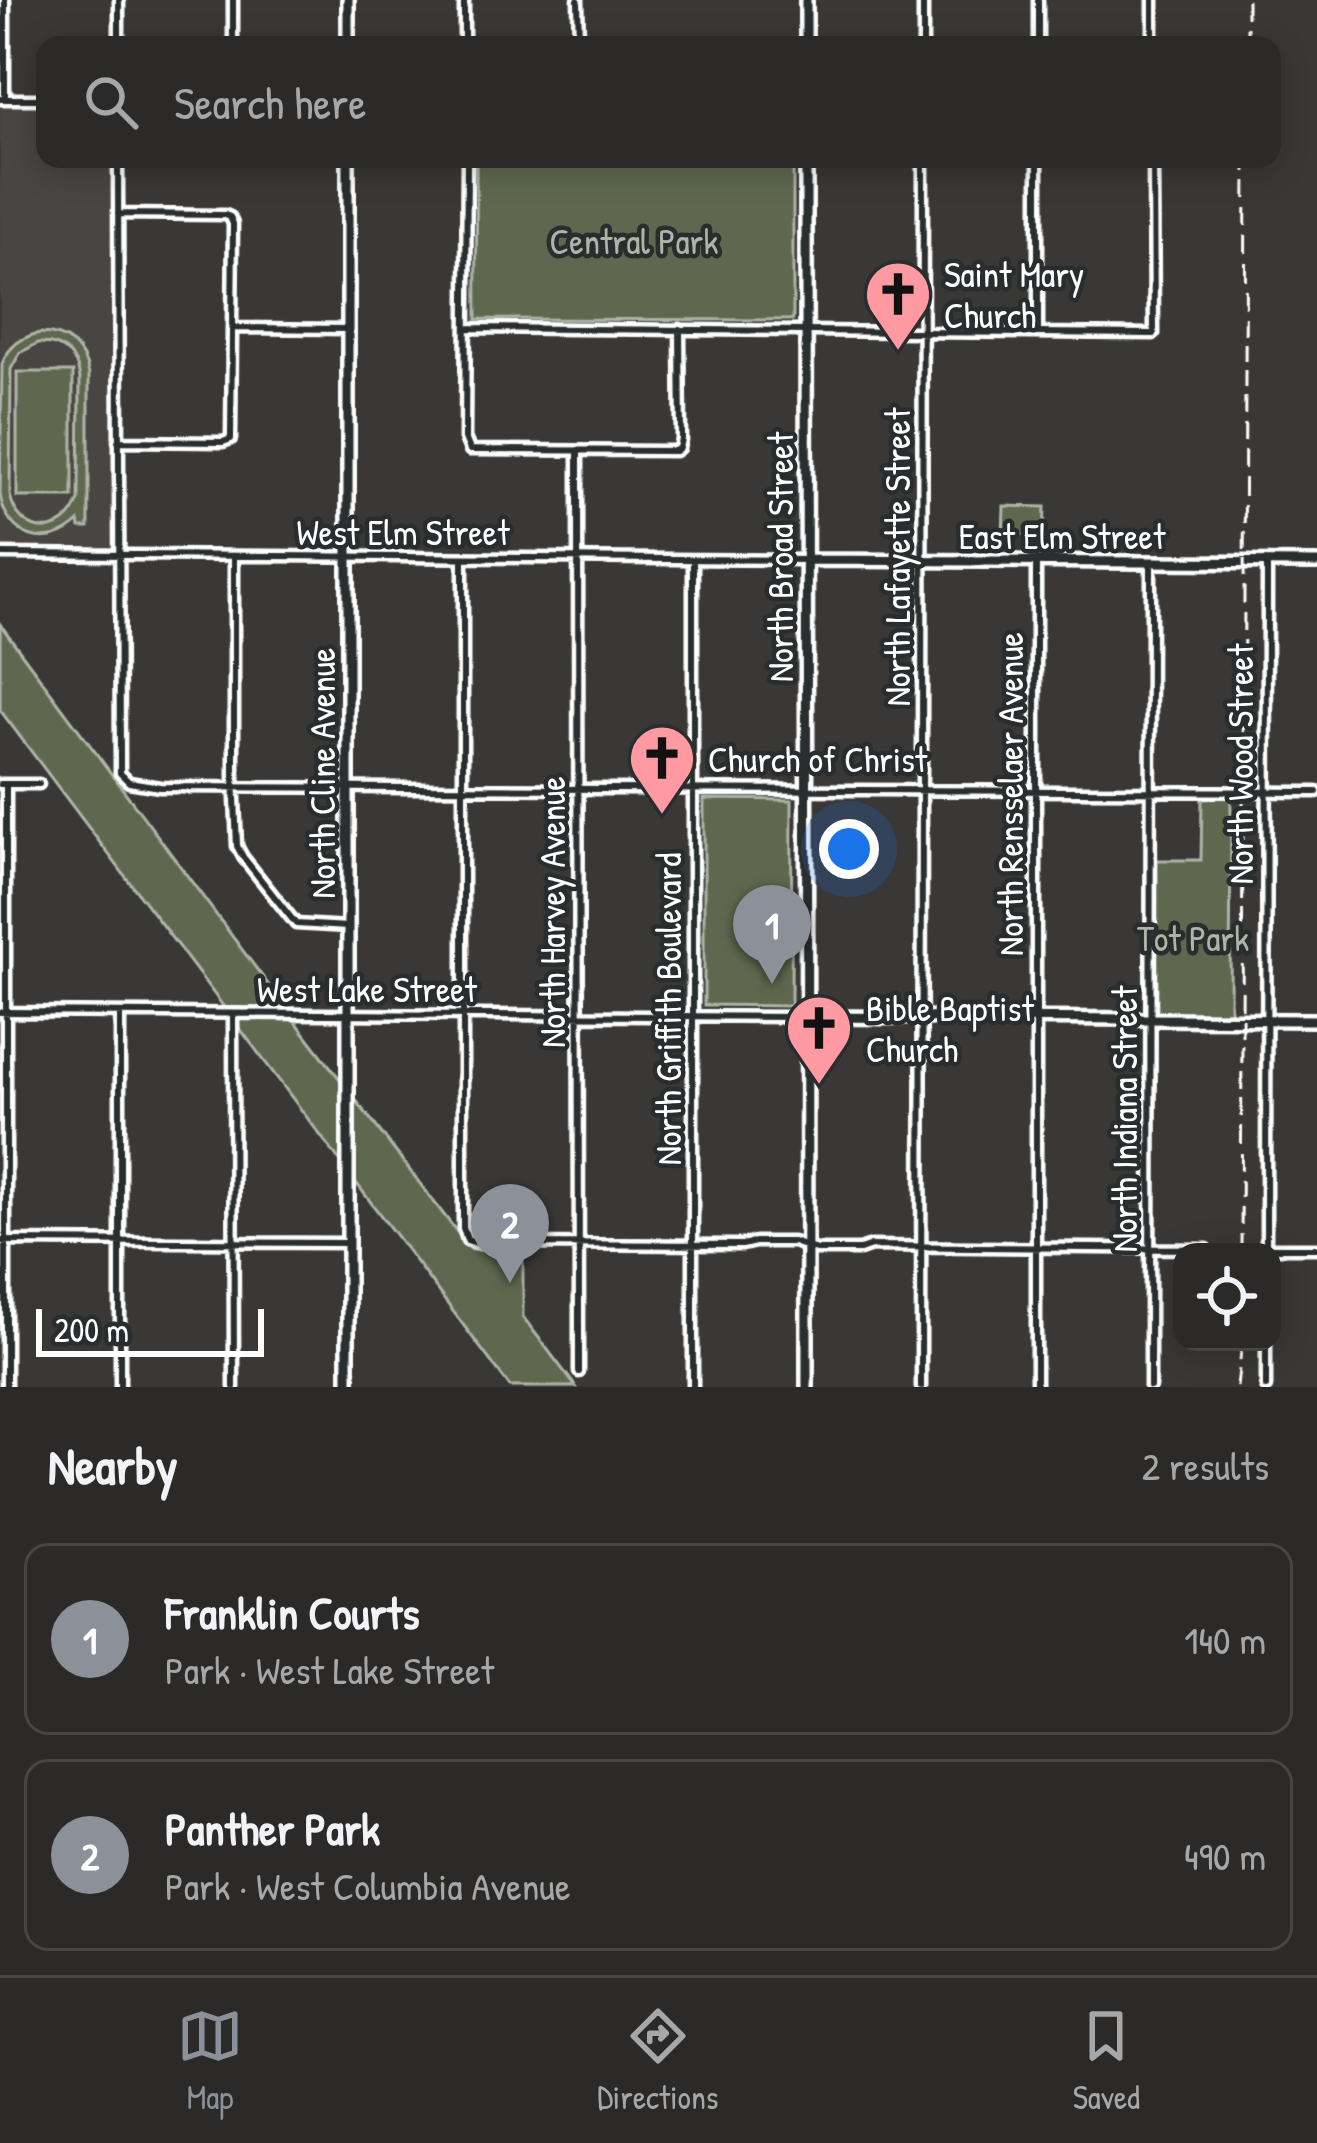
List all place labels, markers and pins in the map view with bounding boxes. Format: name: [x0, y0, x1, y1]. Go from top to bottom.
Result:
place label: Saint Mary Church: [944, 249, 1084, 339]
church icon: Saint Mary Church: [863, 259, 933, 353]
church icon: Church of Christ: [627, 723, 697, 817]
place label: Church of Christ: [708, 734, 928, 783]
pin: 1: [733, 885, 811, 984]
place label: Bible Baptist Church: [866, 983, 1034, 1073]
church icon: Bible Baptist Church: [784, 993, 854, 1087]
pin: 2: [471, 1184, 549, 1283]

